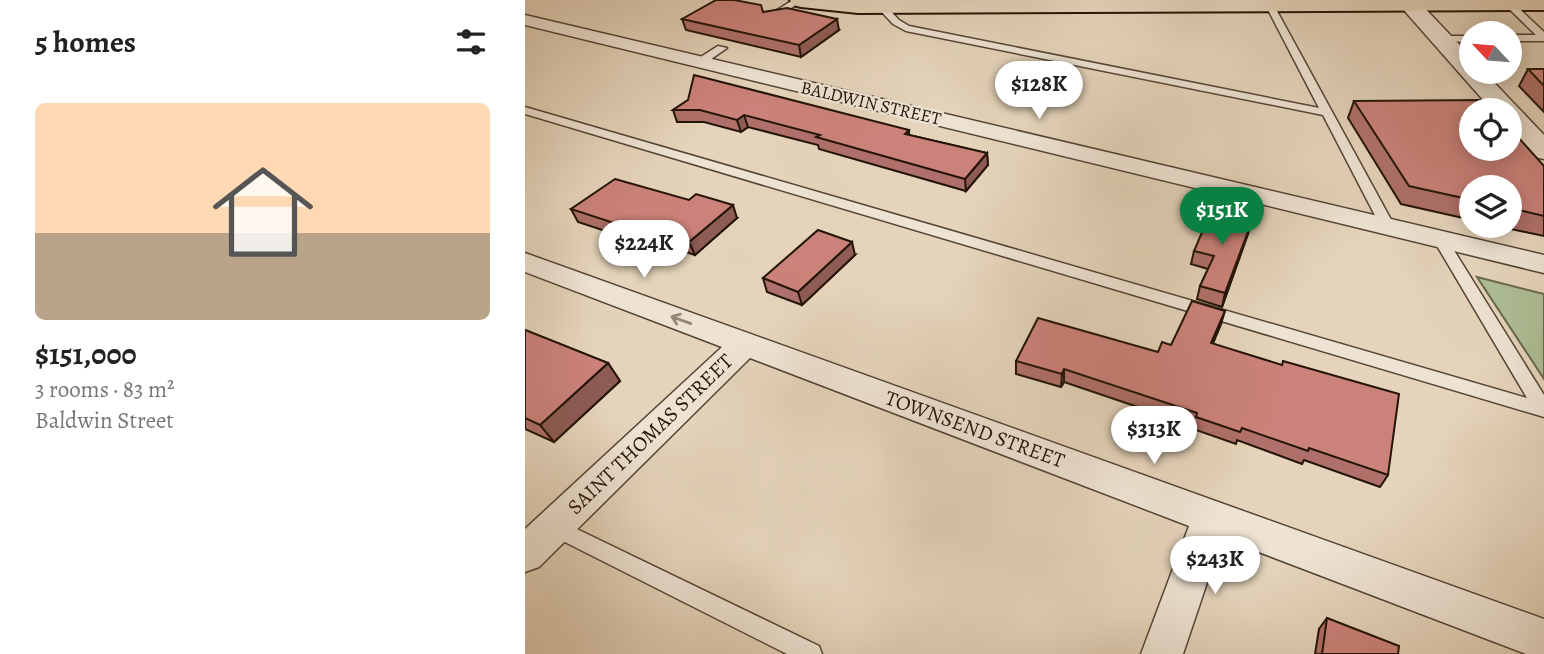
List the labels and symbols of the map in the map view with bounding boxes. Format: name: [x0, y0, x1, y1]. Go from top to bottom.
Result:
north arrow: [1459, 21, 1523, 84]
pin: $128K: [990, 61, 1088, 121]
street label: BALDWIN STREET: [798, 75, 944, 131]
pin: $151K: [1173, 188, 1271, 247]
pin: $224K: [595, 220, 693, 280]
one-way arrow: [671, 313, 693, 325]
street label: SAINT THOMAS STREET: [561, 347, 739, 521]
street label: TOWNSEND STREET: [881, 384, 1069, 475]
pin: $313K: [1105, 406, 1203, 466]
pin: $243K: [1166, 536, 1264, 596]

